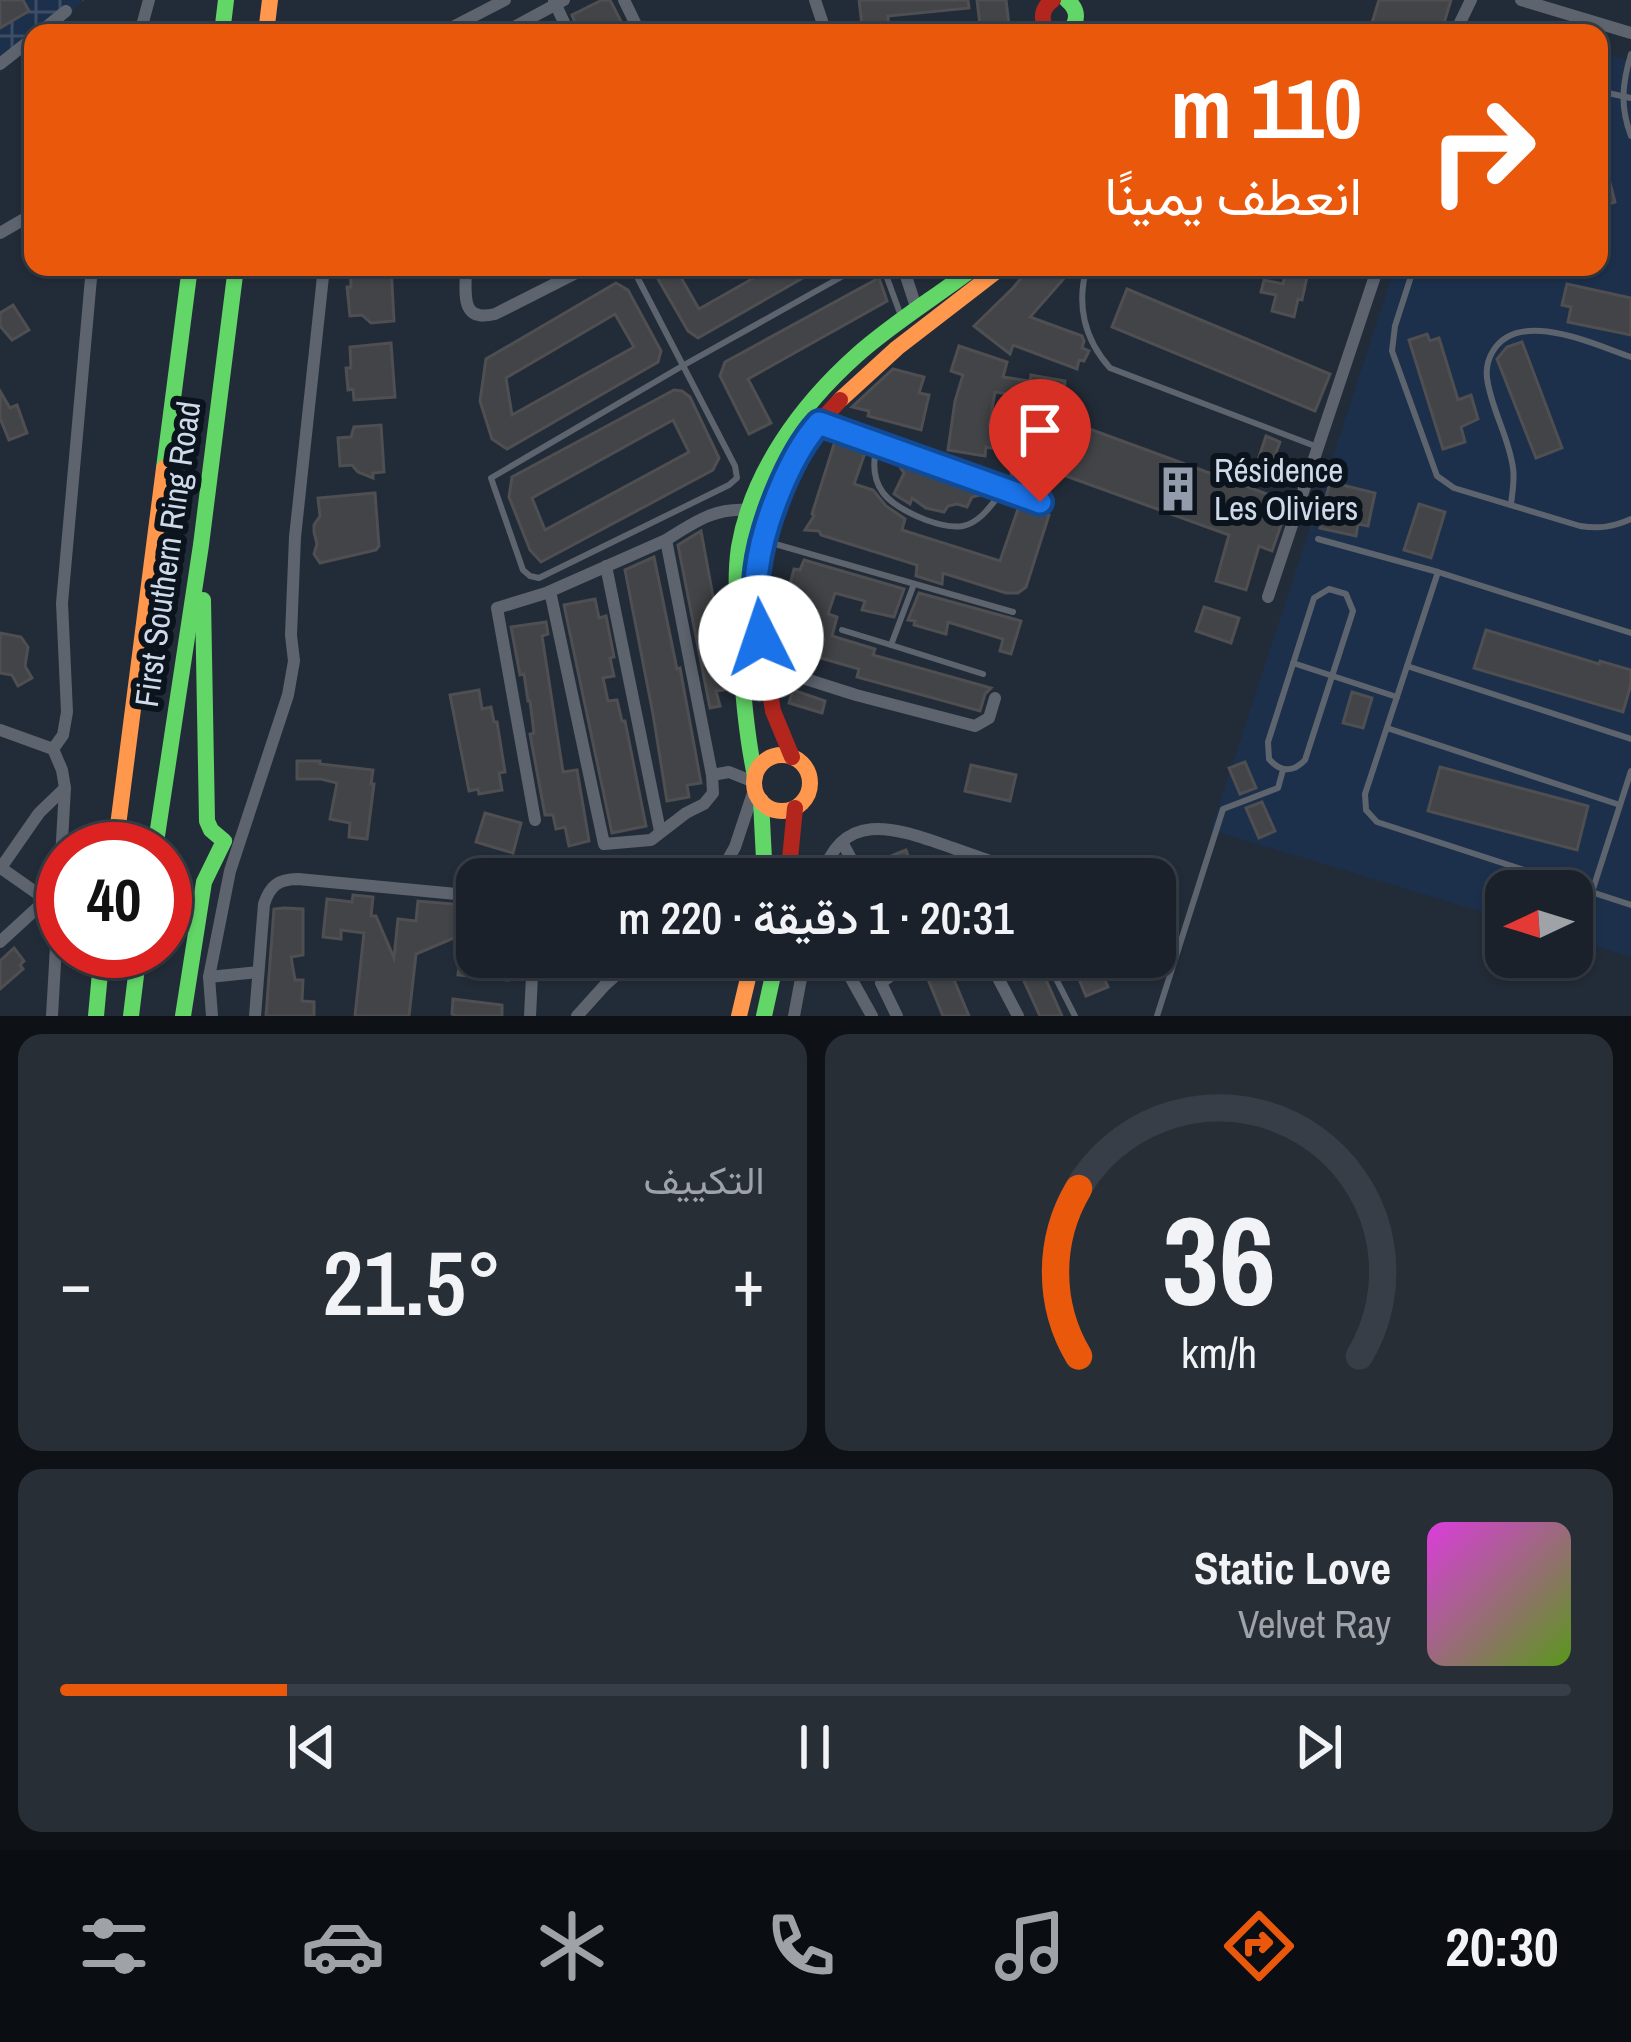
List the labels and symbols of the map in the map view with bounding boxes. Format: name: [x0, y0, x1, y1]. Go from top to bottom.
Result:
pin: [989, 379, 1091, 502]
street label: First Southern Ring Road: [124, 398, 210, 710]
place label: Résidence Les Oliviers: [1214, 448, 1358, 530]
building icon: Résidence Les Oliviers: [1153, 464, 1203, 514]
position arrow: [698, 575, 824, 701]
speed limit sign: 40: [36, 822, 192, 978]
north arrow: [1485, 870, 1593, 978]

